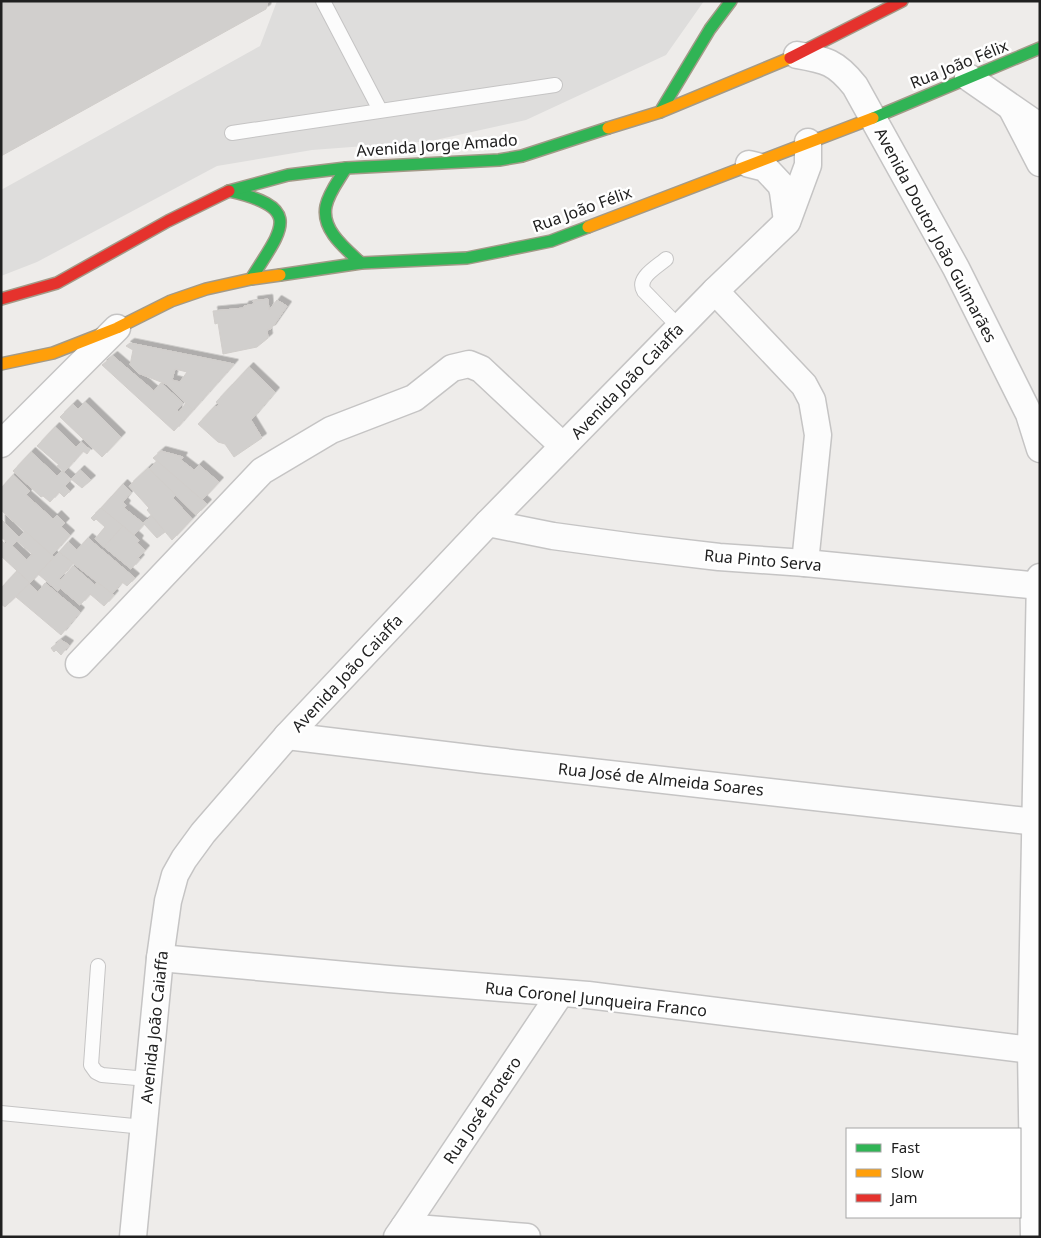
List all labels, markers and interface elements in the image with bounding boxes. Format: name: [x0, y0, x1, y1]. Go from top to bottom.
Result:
street label: Rua João Félix: [907, 34, 1012, 94]
street label: Avenida Doutor João Guimarães: [870, 124, 1002, 346]
street label: Avenida Jorge Amado: [356, 128, 518, 162]
street label: Rua João Félix: [529, 181, 635, 237]
street label: Avenida João Caiaffa: [566, 318, 688, 444]
street label: Rua Pinto Serva: [703, 544, 823, 576]
street label: Avenida João Caiaffa: [287, 609, 407, 737]
street label: Rua José de Almeida Soares: [557, 757, 765, 801]
street label: Avenida João Caiaffa: [135, 950, 173, 1104]
street label: Rua Coronel Junqueira Franco: [484, 976, 708, 1022]
street label: Rua José Brotero: [438, 1052, 526, 1168]
legend: [846, 1128, 1021, 1218]
text: Fast: [891, 1137, 920, 1157]
text: Slow: [891, 1162, 924, 1182]
text: Jam: [889, 1187, 918, 1207]

